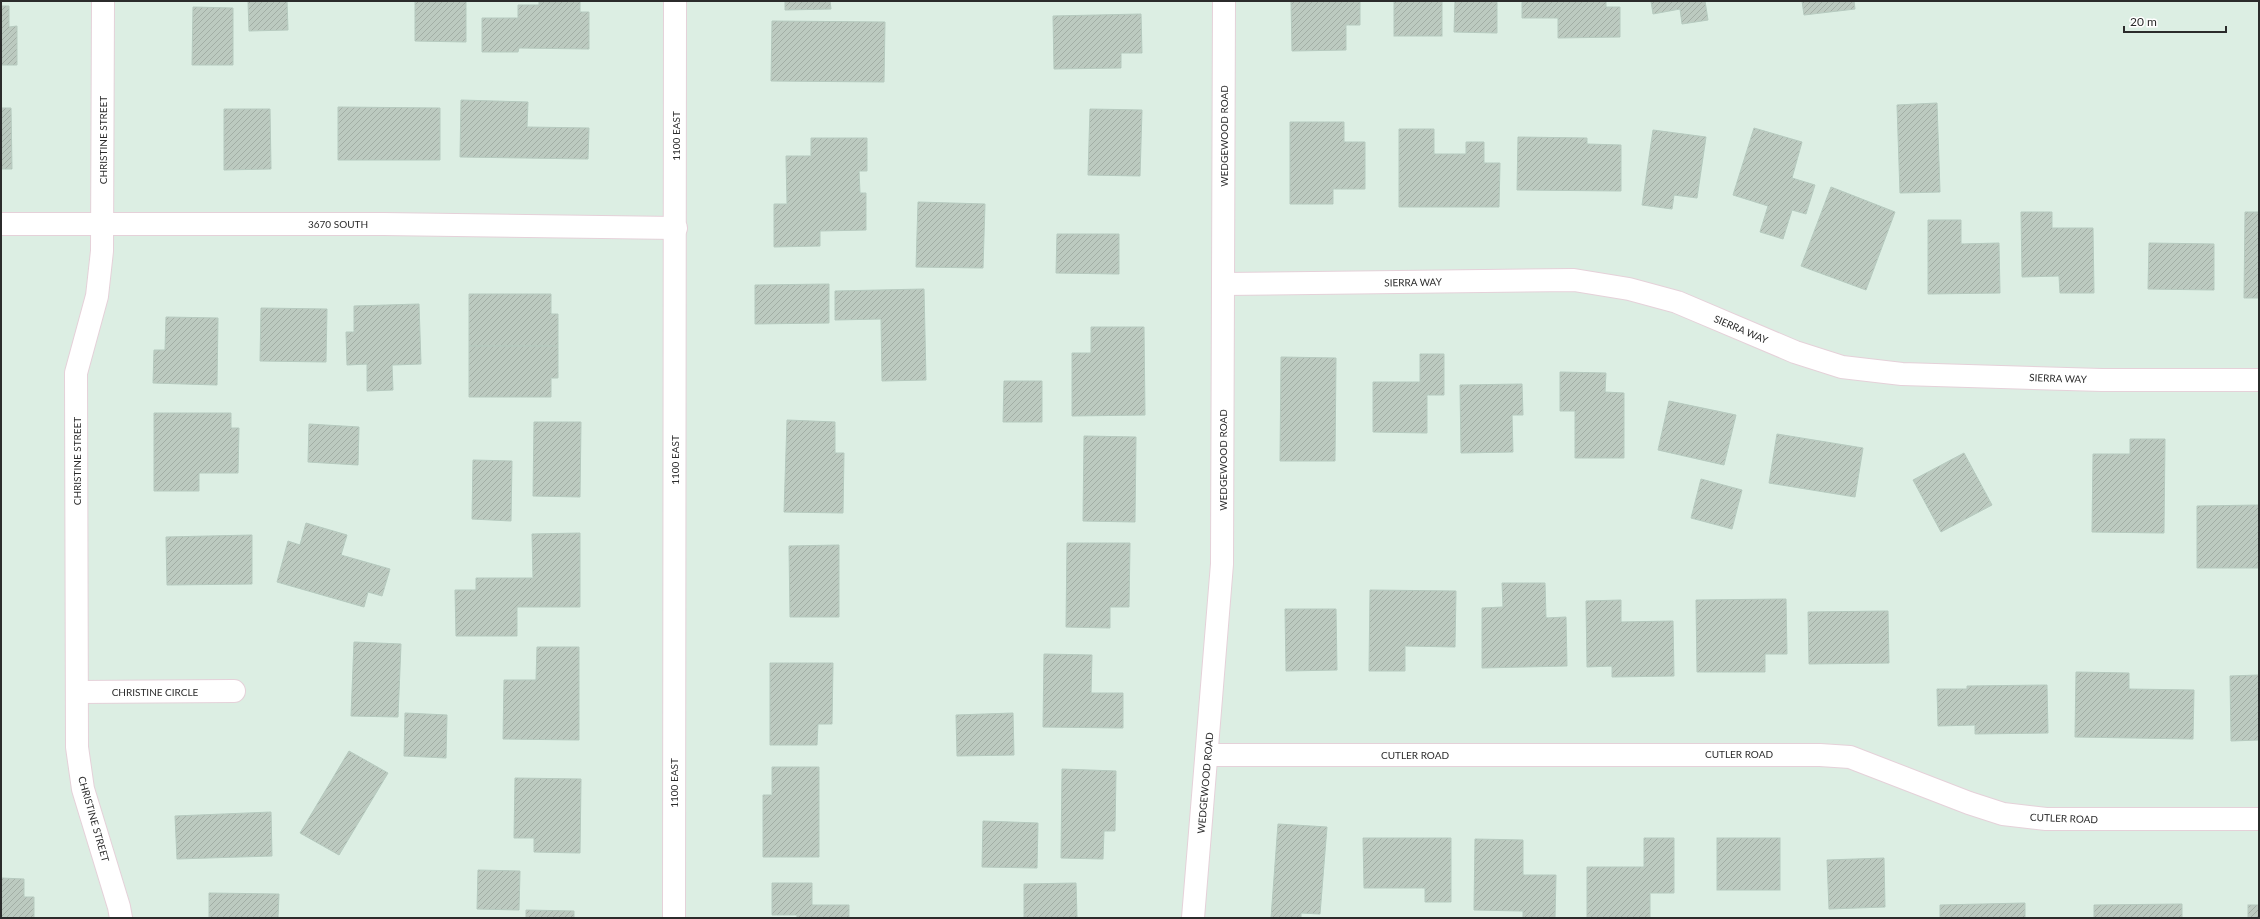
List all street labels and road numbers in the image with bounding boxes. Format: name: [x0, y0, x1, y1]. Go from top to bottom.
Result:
street label: WEDGEWOOD ROAD: [1218, 85, 1230, 187]
street label: CHRISTINE STREET: [97, 96, 109, 184]
street label: 1100 EAST: [670, 111, 682, 161]
street label: 3670 SOUTH: [308, 218, 368, 230]
street label: SIERRA WAY: [1384, 275, 1443, 289]
street label: SIERRA WAY: [1712, 312, 1771, 346]
street label: SIERRA WAY: [2029, 371, 2088, 385]
street label: WEDGEWOOD ROAD: [1217, 409, 1229, 511]
street label: CHRISTINE STREET: [71, 417, 83, 505]
street label: 1100 EAST: [669, 435, 681, 485]
street label: CHRISTINE CIRCLE: [112, 686, 199, 698]
street label: WEDGEWOOD ROAD: [1195, 731, 1215, 834]
street label: CUTLER ROAD: [1705, 748, 1773, 760]
street label: CUTLER ROAD: [1381, 749, 1449, 761]
street label: 1100 EAST: [668, 758, 680, 808]
street label: CHRISTINE STREET: [76, 775, 112, 863]
street label: CUTLER ROAD: [2030, 811, 2099, 825]

